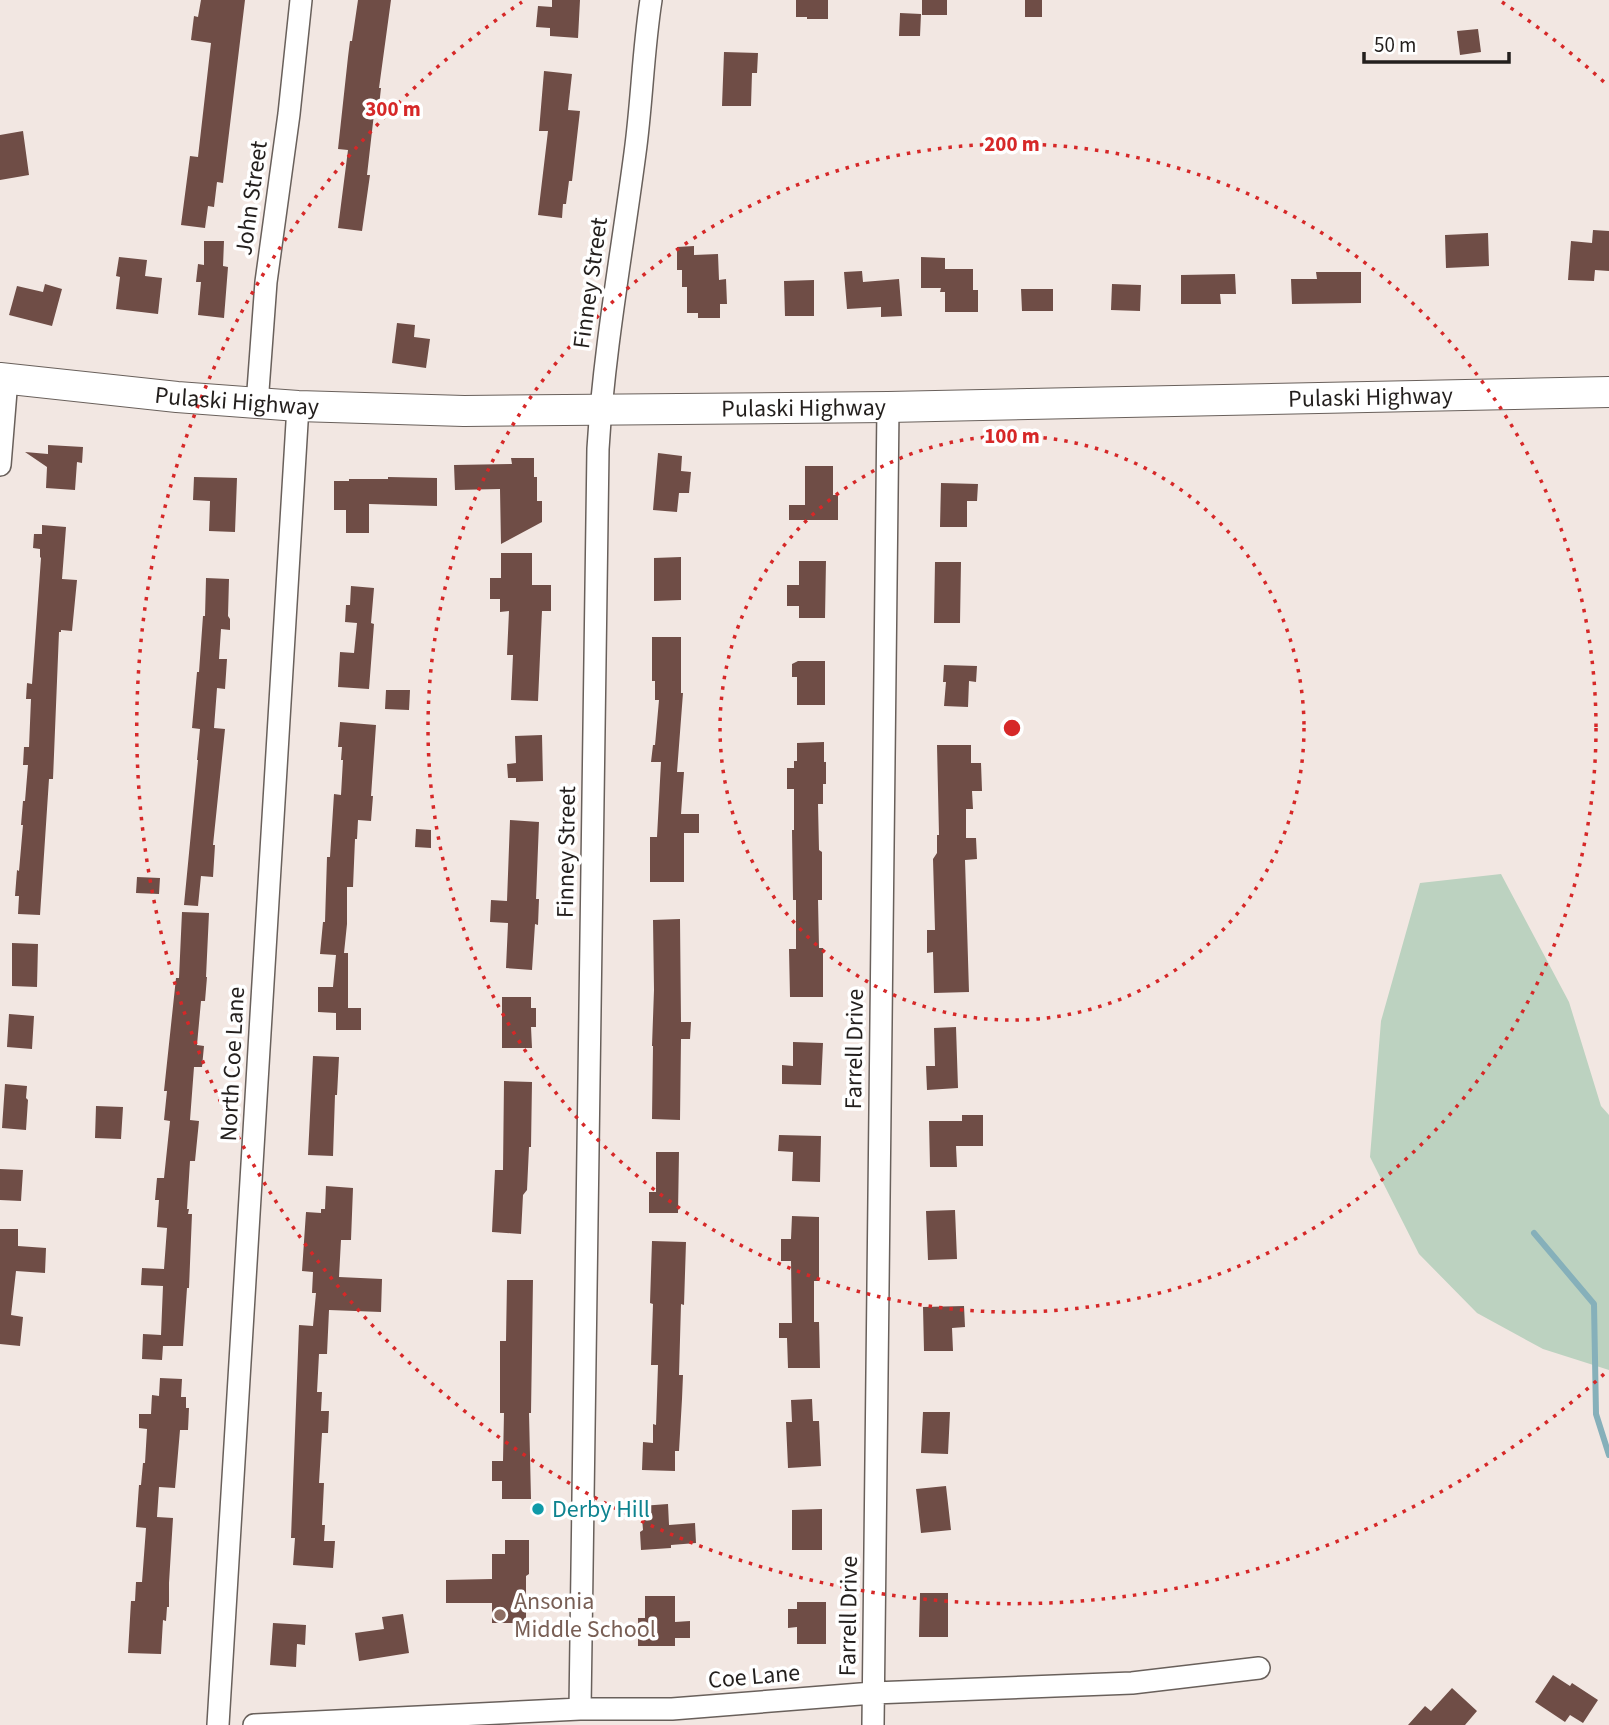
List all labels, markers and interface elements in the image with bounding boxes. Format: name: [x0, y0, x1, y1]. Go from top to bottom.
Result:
scale bar: [1364, 21, 1509, 65]
text: 50 m: [1374, 30, 1416, 60]
text: 300 m: [365, 94, 421, 124]
text: 200 m: [984, 129, 1040, 159]
street label: John Street: [226, 138, 277, 258]
street label: Finney Street: [564, 215, 617, 351]
street label: Pulaski Highway: [153, 378, 319, 425]
street label: Pulaski Highway: [1288, 378, 1453, 417]
street label: Pulaski Highway: [721, 390, 886, 427]
text: 100 m: [984, 421, 1040, 451]
centre of rings: [1000, 716, 1024, 740]
street label: Finney Street: [548, 786, 585, 918]
street label: North Coe Lane: [211, 986, 254, 1142]
street label: Farrell Drive: [836, 988, 873, 1110]
place label: Derby Hill: [552, 1492, 650, 1527]
marker: Derby Hill: [530, 1501, 546, 1517]
street label: Farrell Drive: [830, 1555, 867, 1677]
place label: Ansonia Middle School: [514, 1584, 656, 1647]
marker: Ansonia Middle School: [492, 1607, 508, 1623]
street label: Coe Lane: [707, 1655, 802, 1698]

